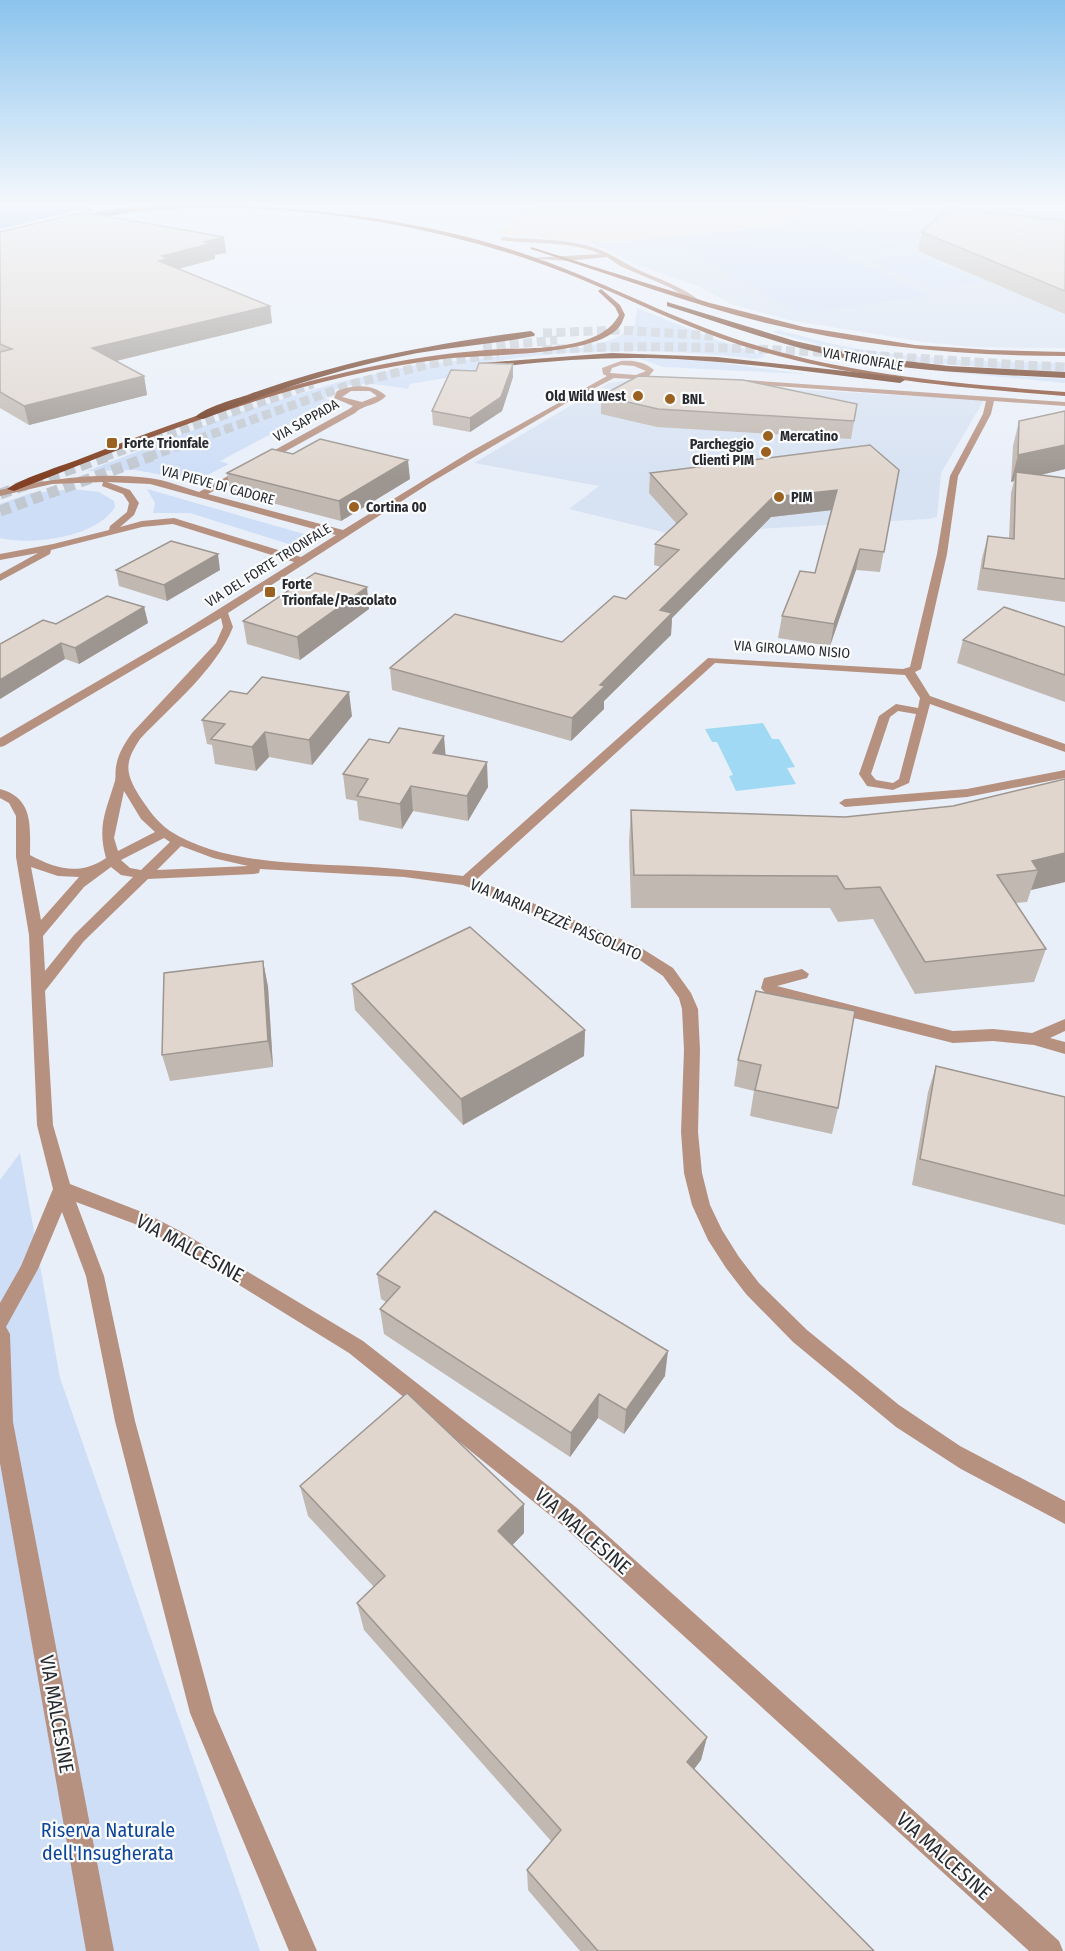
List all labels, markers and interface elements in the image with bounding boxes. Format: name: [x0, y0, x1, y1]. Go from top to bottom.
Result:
street label: VIA TRIONFALE: [821, 344, 905, 375]
place label: Old Wild West: [545, 388, 627, 405]
marker: Old Wild West: [631, 389, 645, 403]
place label: BNL: [682, 391, 705, 408]
marker: BNL: [663, 392, 677, 406]
street label: VIA SAPPADA: [271, 395, 342, 445]
place label: Mercatino: [780, 428, 839, 445]
marker: Mercatino: [761, 429, 775, 443]
place label: Forte Trionfale: [124, 435, 209, 452]
marker: Forte Trionfale: [105, 436, 119, 450]
place label: Parcheggio Clienti PIM: [690, 436, 755, 469]
marker: Parcheggio Clienti PIM: [759, 445, 773, 459]
street label: VIA PIEVE DI CADORE: [159, 462, 277, 509]
place label: PIM: [791, 489, 812, 506]
marker: PIM: [772, 490, 786, 504]
place label: Cortina 00: [366, 499, 427, 516]
marker: Cortina 00: [347, 500, 361, 514]
street label: VIA DEL FORTE TRIONFALE: [202, 520, 334, 611]
place label: Forte Trionfale/Pascolato: [282, 576, 397, 609]
marker: Forte Trionfale/Pascolato: [263, 585, 277, 599]
street label: VIA GIROLAMO NISIO: [733, 637, 851, 662]
street label: VIA MARIA PEZZÈ PASCOLATO: [467, 875, 644, 964]
street label: VIA MALCESINE: [132, 1209, 248, 1287]
street label: VIA MALCESINE: [530, 1483, 636, 1579]
street label: VIA MALCESINE: [35, 1653, 79, 1775]
street label: VIA MALCESINE: [892, 1807, 996, 1905]
park label: Riserva Naturale dell'Insugherata: [41, 1818, 175, 1865]

